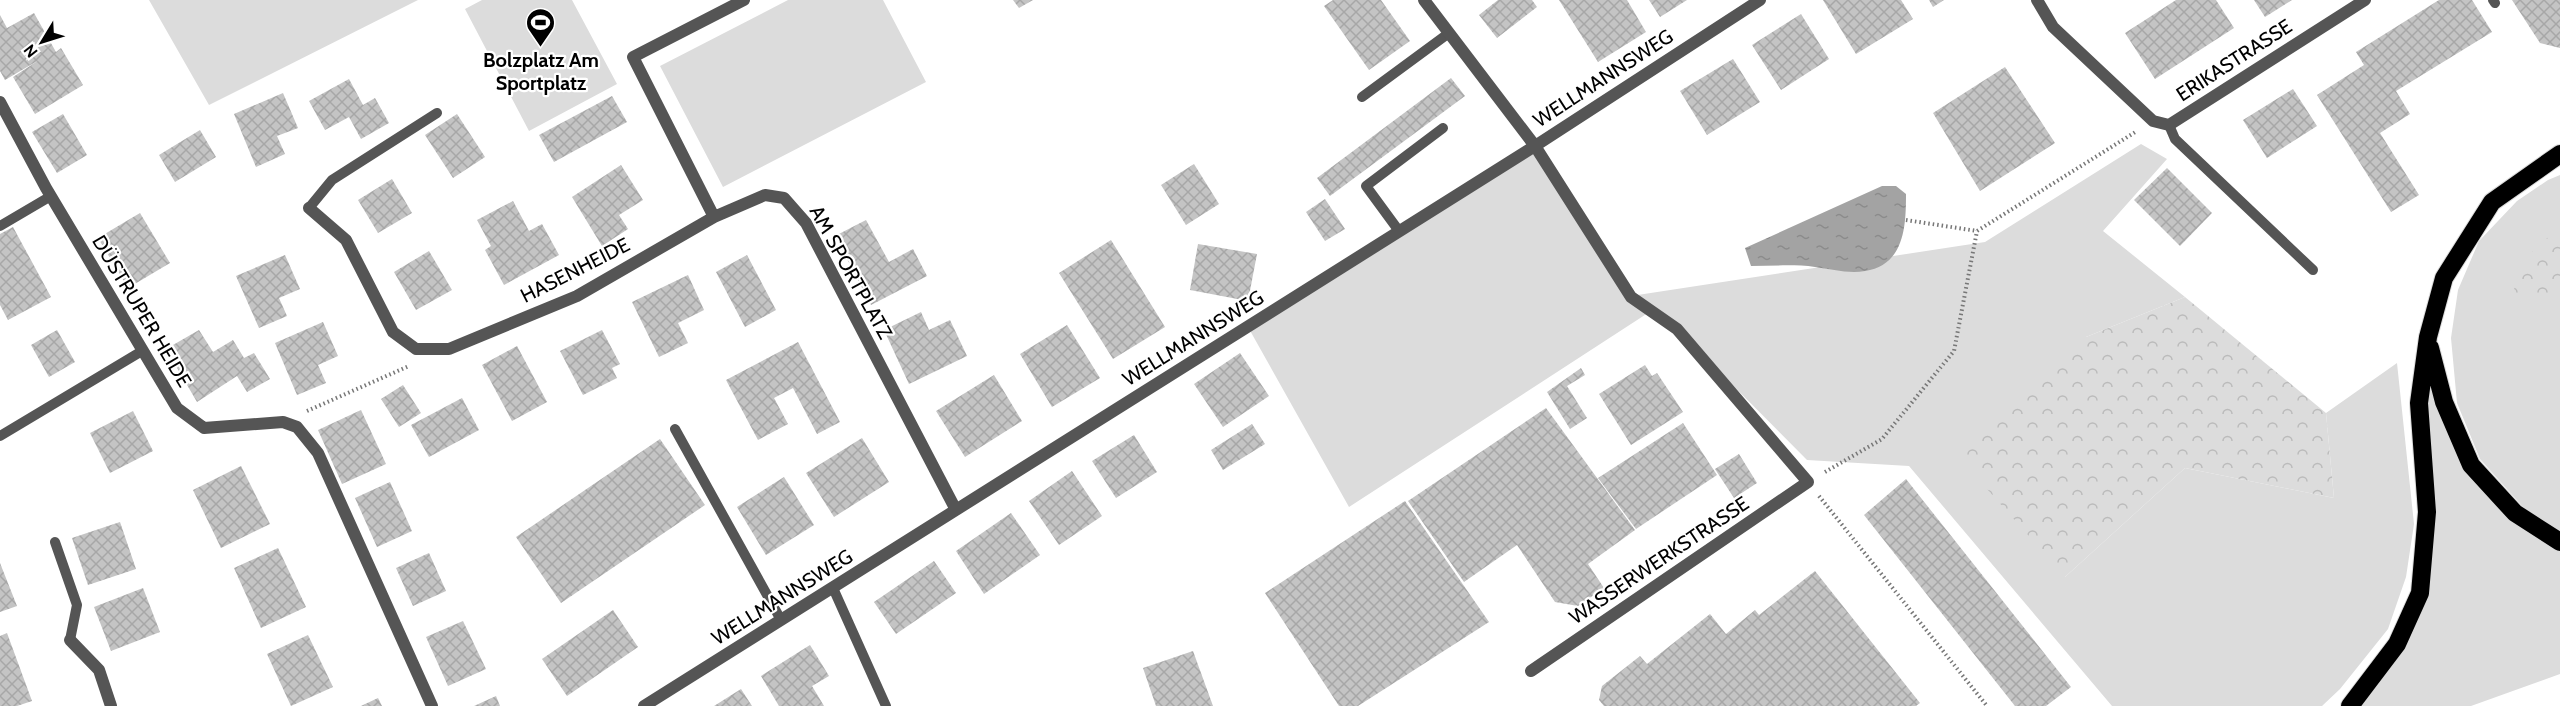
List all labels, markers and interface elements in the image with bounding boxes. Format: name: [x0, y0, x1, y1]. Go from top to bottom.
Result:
sports icon: Bolzplatz Am Sportplatz: [525, 6, 557, 48]
north arrow: [12, 12, 72, 72]
street label: ERIKASTRASSE: [2172, 14, 2296, 106]
street label: WELLMANNSWEG: [1529, 24, 1677, 132]
text: N: [20, 41, 42, 61]
place label: Bolzplatz Am Sportplatz: [483, 48, 599, 95]
street label: AM SPORTPLATZ: [805, 201, 897, 343]
street label: DÜSTRUPER HEIDE: [87, 231, 197, 391]
street label: HASENHEIDE: [516, 232, 634, 308]
street label: WELLMANNSWEG: [1118, 285, 1268, 391]
street label: WASSERWERKSTRASSE: [1565, 491, 1753, 629]
street label: WELLMANNSWEG: [707, 544, 857, 650]

